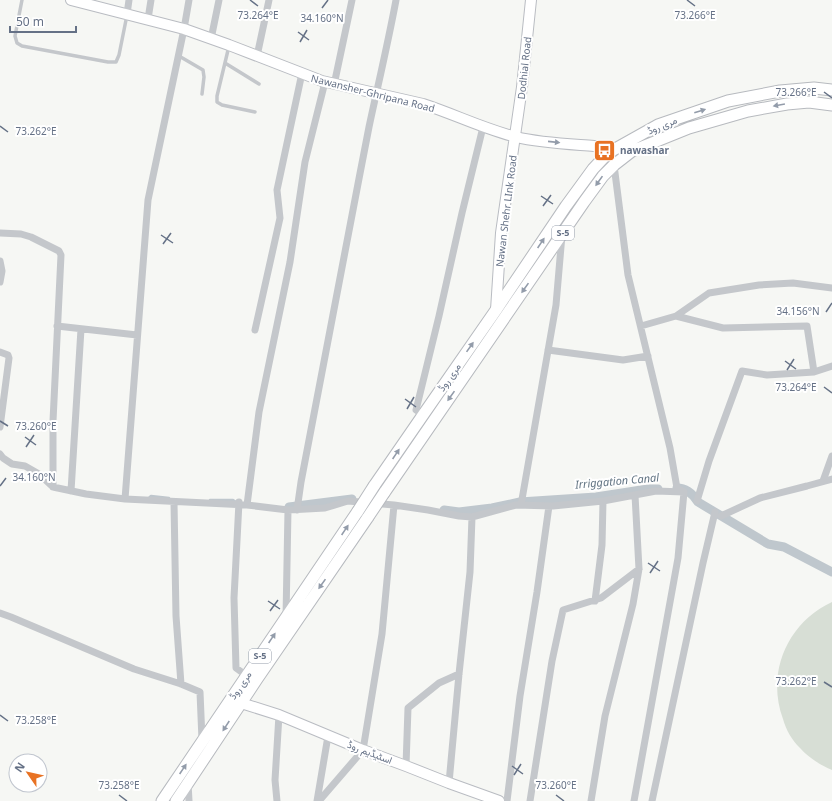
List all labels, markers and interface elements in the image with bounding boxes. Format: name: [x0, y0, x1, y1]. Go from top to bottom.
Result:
scale bar: [10, 8, 76, 34]
text: 73.264°E: [237, 8, 279, 22]
text: 73.266°E: [674, 8, 716, 22]
text: 34.160°N: [300, 11, 344, 25]
text: 50 m: [16, 13, 44, 30]
street label: Dodhial Road: [514, 36, 534, 100]
street label: Nawansher-Ghripana Road: [310, 71, 436, 115]
text: 73.266°E: [775, 85, 817, 99]
one-way arrow: [773, 103, 785, 109]
one-way arrow: [694, 108, 706, 114]
street label: مری روڈ: [645, 112, 679, 138]
text: 73.262°E: [15, 124, 57, 138]
bus stop icon: nawashar: [592, 137, 618, 163]
one-way arrow: [548, 139, 560, 146]
place label: nawashar: [620, 143, 670, 157]
street label: Nawan Shehr LInk Road: [492, 154, 520, 268]
one-way arrow: [595, 176, 603, 187]
road number: S-5: [552, 226, 574, 240]
one-way arrow: [537, 238, 545, 248]
one-way arrow: [521, 283, 529, 294]
text: 34.156°N: [776, 304, 820, 318]
one-way arrow: [466, 342, 474, 353]
street label: مری روڈ: [434, 360, 464, 394]
text: 73.264°E: [775, 380, 817, 394]
one-way arrow: [447, 390, 455, 401]
text: 73.260°E: [15, 419, 57, 433]
one-way arrow: [392, 449, 400, 459]
water label: Irriggation Canal: [573, 469, 661, 492]
text: 34.160°N: [12, 470, 56, 484]
one-way arrow: [341, 525, 349, 535]
one-way arrow: [318, 579, 326, 589]
one-way arrow: [268, 633, 276, 643]
road number: S-5: [249, 649, 271, 663]
street label: مری روڈ: [225, 668, 255, 702]
text: 73.262°E: [775, 674, 817, 688]
text: 73.258°E: [15, 713, 57, 727]
one-way arrow: [222, 720, 229, 732]
street label: اسٹیڈیم روڈ: [346, 737, 394, 767]
north arrow: [8, 753, 48, 793]
text: N: [11, 759, 28, 775]
one-way arrow: [179, 763, 187, 774]
text: 73.258°E: [98, 778, 140, 792]
text: 73.260°E: [535, 778, 577, 792]

